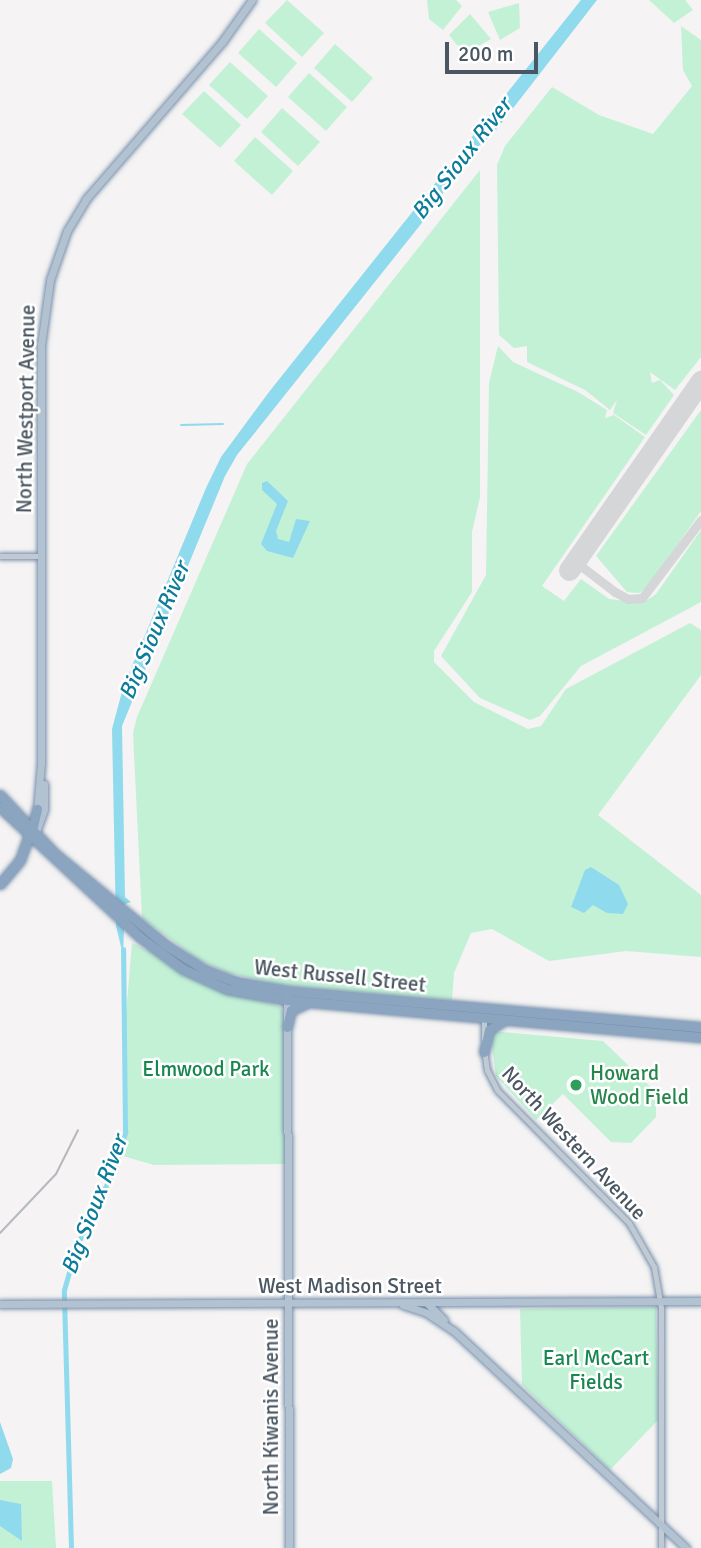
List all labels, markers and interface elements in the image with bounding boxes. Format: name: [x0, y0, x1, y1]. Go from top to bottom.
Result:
scale bar: [449, 28, 542, 72]
text: 200 m: [458, 41, 513, 67]
water label: Big Sioux River: [406, 93, 518, 225]
street label: North Westport Avenue: [12, 304, 40, 514]
water label: Big Sioux River: [114, 558, 196, 704]
street label: West Russell Street: [253, 954, 427, 998]
park label: Elmwood Park: [142, 1056, 270, 1082]
place label: Howard Wood Field: [590, 1060, 689, 1110]
street label: North Western Avenue: [496, 1061, 652, 1225]
marker: Howard Wood Field: [568, 1077, 584, 1093]
water label: Big Sioux River: [56, 1132, 134, 1278]
street label: West Madison Street: [258, 1273, 442, 1299]
street label: North Kiwanis Avenue: [258, 1318, 284, 1516]
park label: Earl McCart Fields: [543, 1345, 649, 1395]

